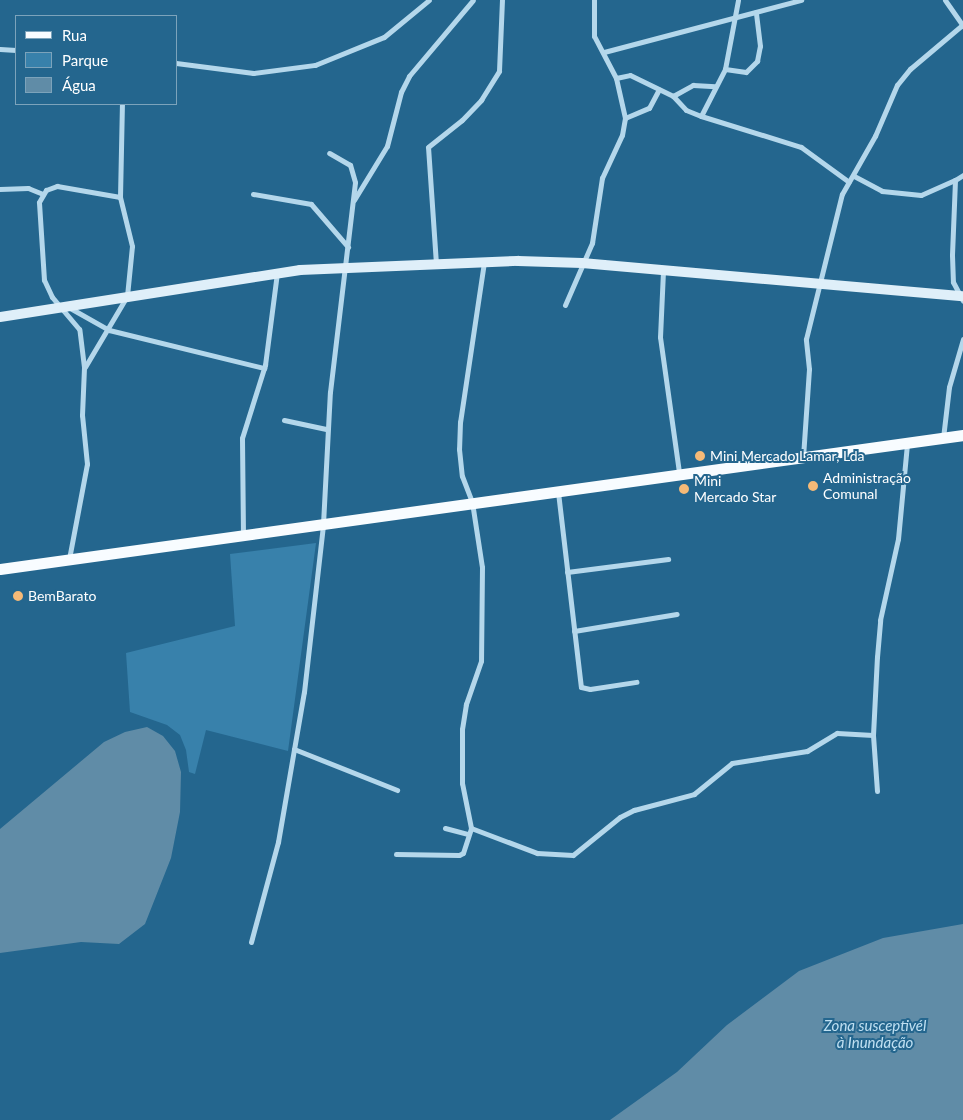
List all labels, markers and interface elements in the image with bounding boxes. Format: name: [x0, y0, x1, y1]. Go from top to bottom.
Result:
legend: [15, 15, 178, 105]
text: Rua: [62, 26, 87, 44]
text: Parque: [62, 51, 108, 69]
text: Água: [62, 76, 96, 94]
place label: Mini Mercado Lamar, Lda: [710, 448, 864, 464]
marker: Mini Mercado Lamar, Lda: [694, 450, 706, 462]
place label: Administração Comunal: [823, 470, 911, 502]
place label: Mini Mercado Star: [694, 473, 776, 506]
marker: Administração Comunal: [807, 480, 819, 492]
marker: Mini Mercado Star: [678, 483, 690, 495]
place label: BemBarato: [28, 588, 96, 604]
marker: BemBarato: [12, 590, 24, 602]
water label: Zona susceptivél à Inundação: [824, 1016, 926, 1051]

